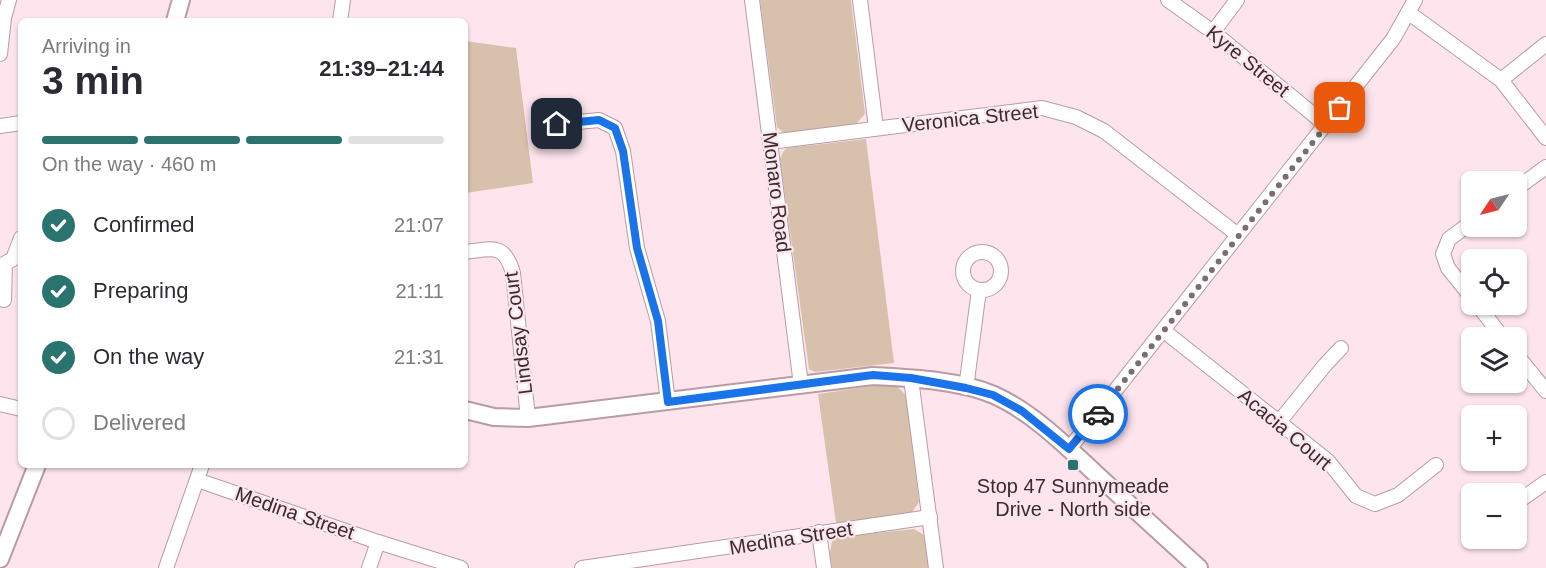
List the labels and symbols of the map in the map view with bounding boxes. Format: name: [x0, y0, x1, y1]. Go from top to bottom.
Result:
street label: Kyre Street: [1202, 21, 1294, 101]
pin: [1314, 82, 1365, 133]
pin: [531, 98, 582, 149]
street label: Veronica Street: [901, 100, 1040, 136]
street label: Monaro Road: [759, 131, 795, 253]
north arrow: [1461, 171, 1527, 237]
street label: Lindsay Court: [500, 270, 536, 396]
courier: [1068, 384, 1128, 444]
street label: Acacia Court: [1234, 384, 1336, 475]
marker: Stop 47 Sunnymeade Drive - North side: [1066, 458, 1080, 472]
place label: Stop 47 Sunnymeade Drive - North side: [977, 475, 1169, 520]
street label: Medina Street: [233, 482, 358, 544]
street label: Medina Street: [728, 517, 855, 559]

